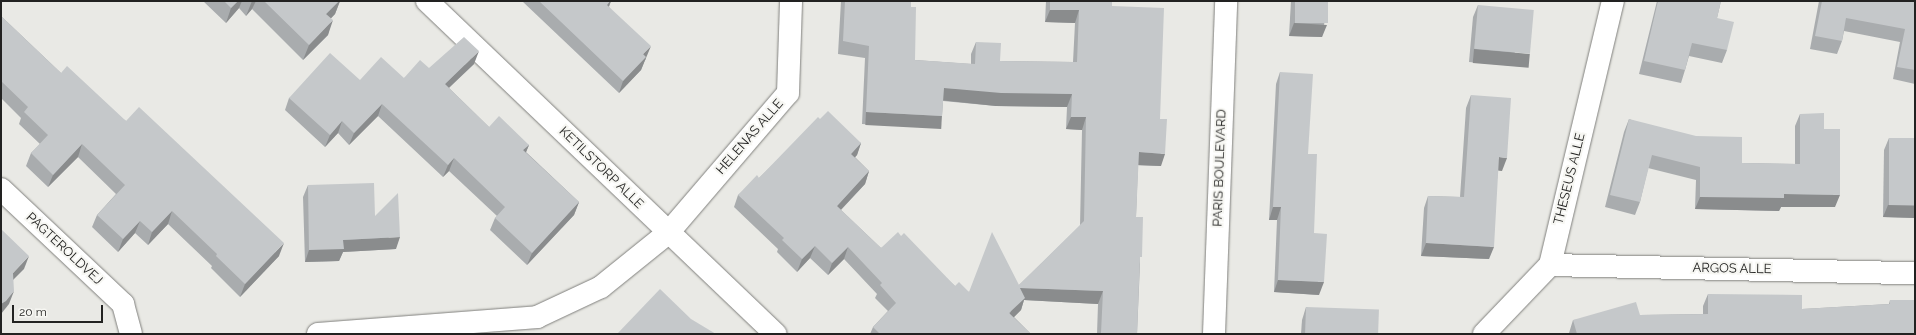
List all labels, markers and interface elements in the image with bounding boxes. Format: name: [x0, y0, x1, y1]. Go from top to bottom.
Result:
street label: HELENAS ALLE: [713, 96, 787, 178]
street label: PARIS BOULEVARD: [1210, 109, 1230, 227]
street label: KETILSTORP ALLE: [555, 123, 647, 213]
street label: THESEUS ALLE: [1551, 131, 1589, 227]
street label: PAGTEROLDVEJ: [23, 210, 105, 288]
street label: ARGOS ALLE: [1692, 261, 1772, 277]
scale bar: [14, 297, 105, 323]
text: 20 m: [19, 305, 47, 319]

